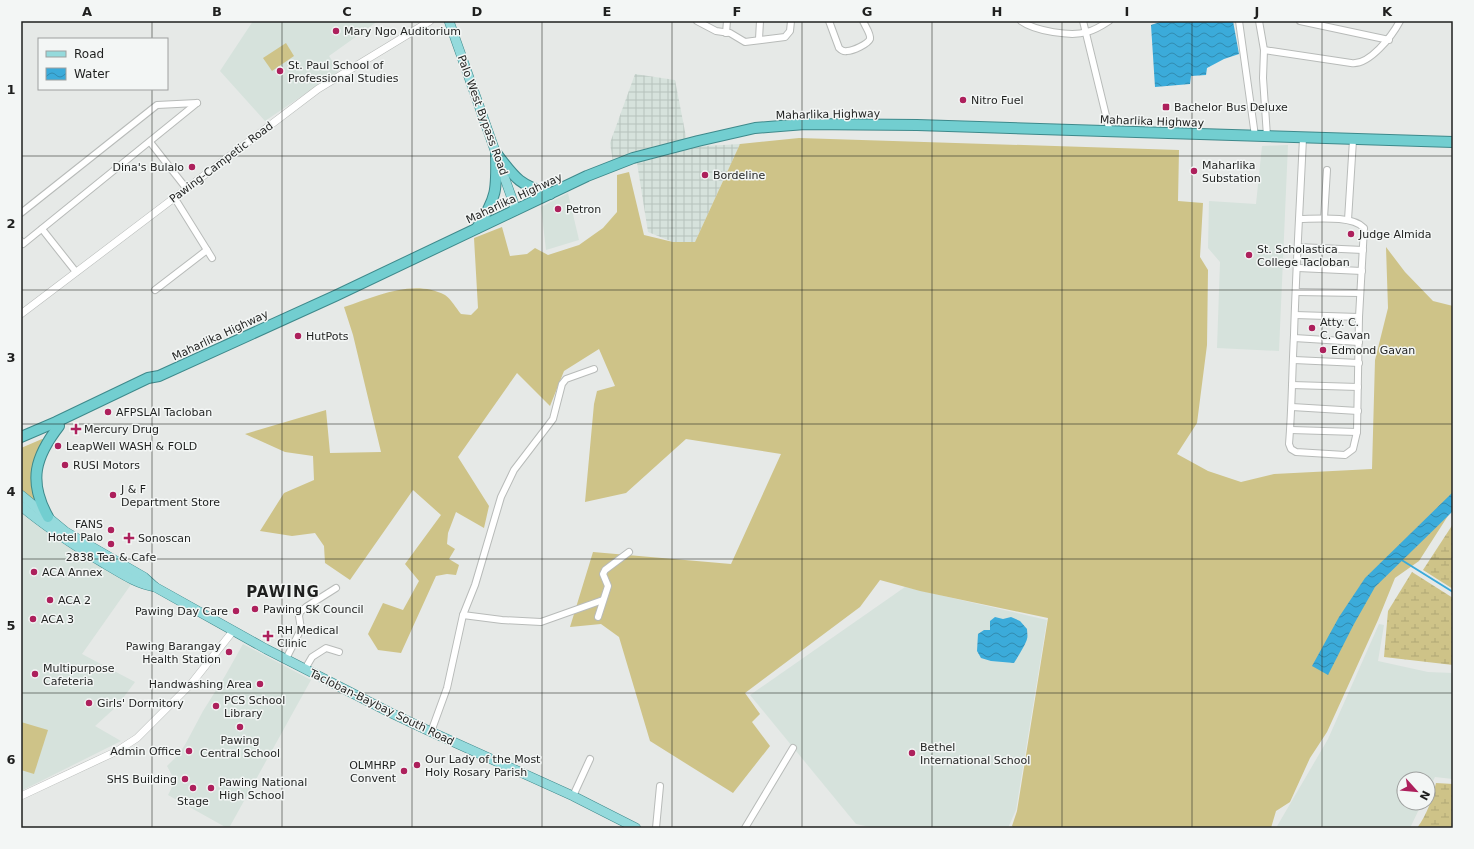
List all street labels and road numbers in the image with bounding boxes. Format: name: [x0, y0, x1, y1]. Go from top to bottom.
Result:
street label: Palo West Bypass Road: [455, 53, 510, 177]
street label: Maharlika Highway: [776, 107, 881, 122]
street label: Maharlika Highway: [1100, 113, 1205, 130]
street label: Pawing-Campetic Road: [167, 119, 276, 206]
street label: Maharlika Highway: [464, 170, 565, 226]
street label: Maharlika Highway: [170, 307, 271, 363]
street label: Tacloban-Baybay South Road: [306, 666, 456, 748]

